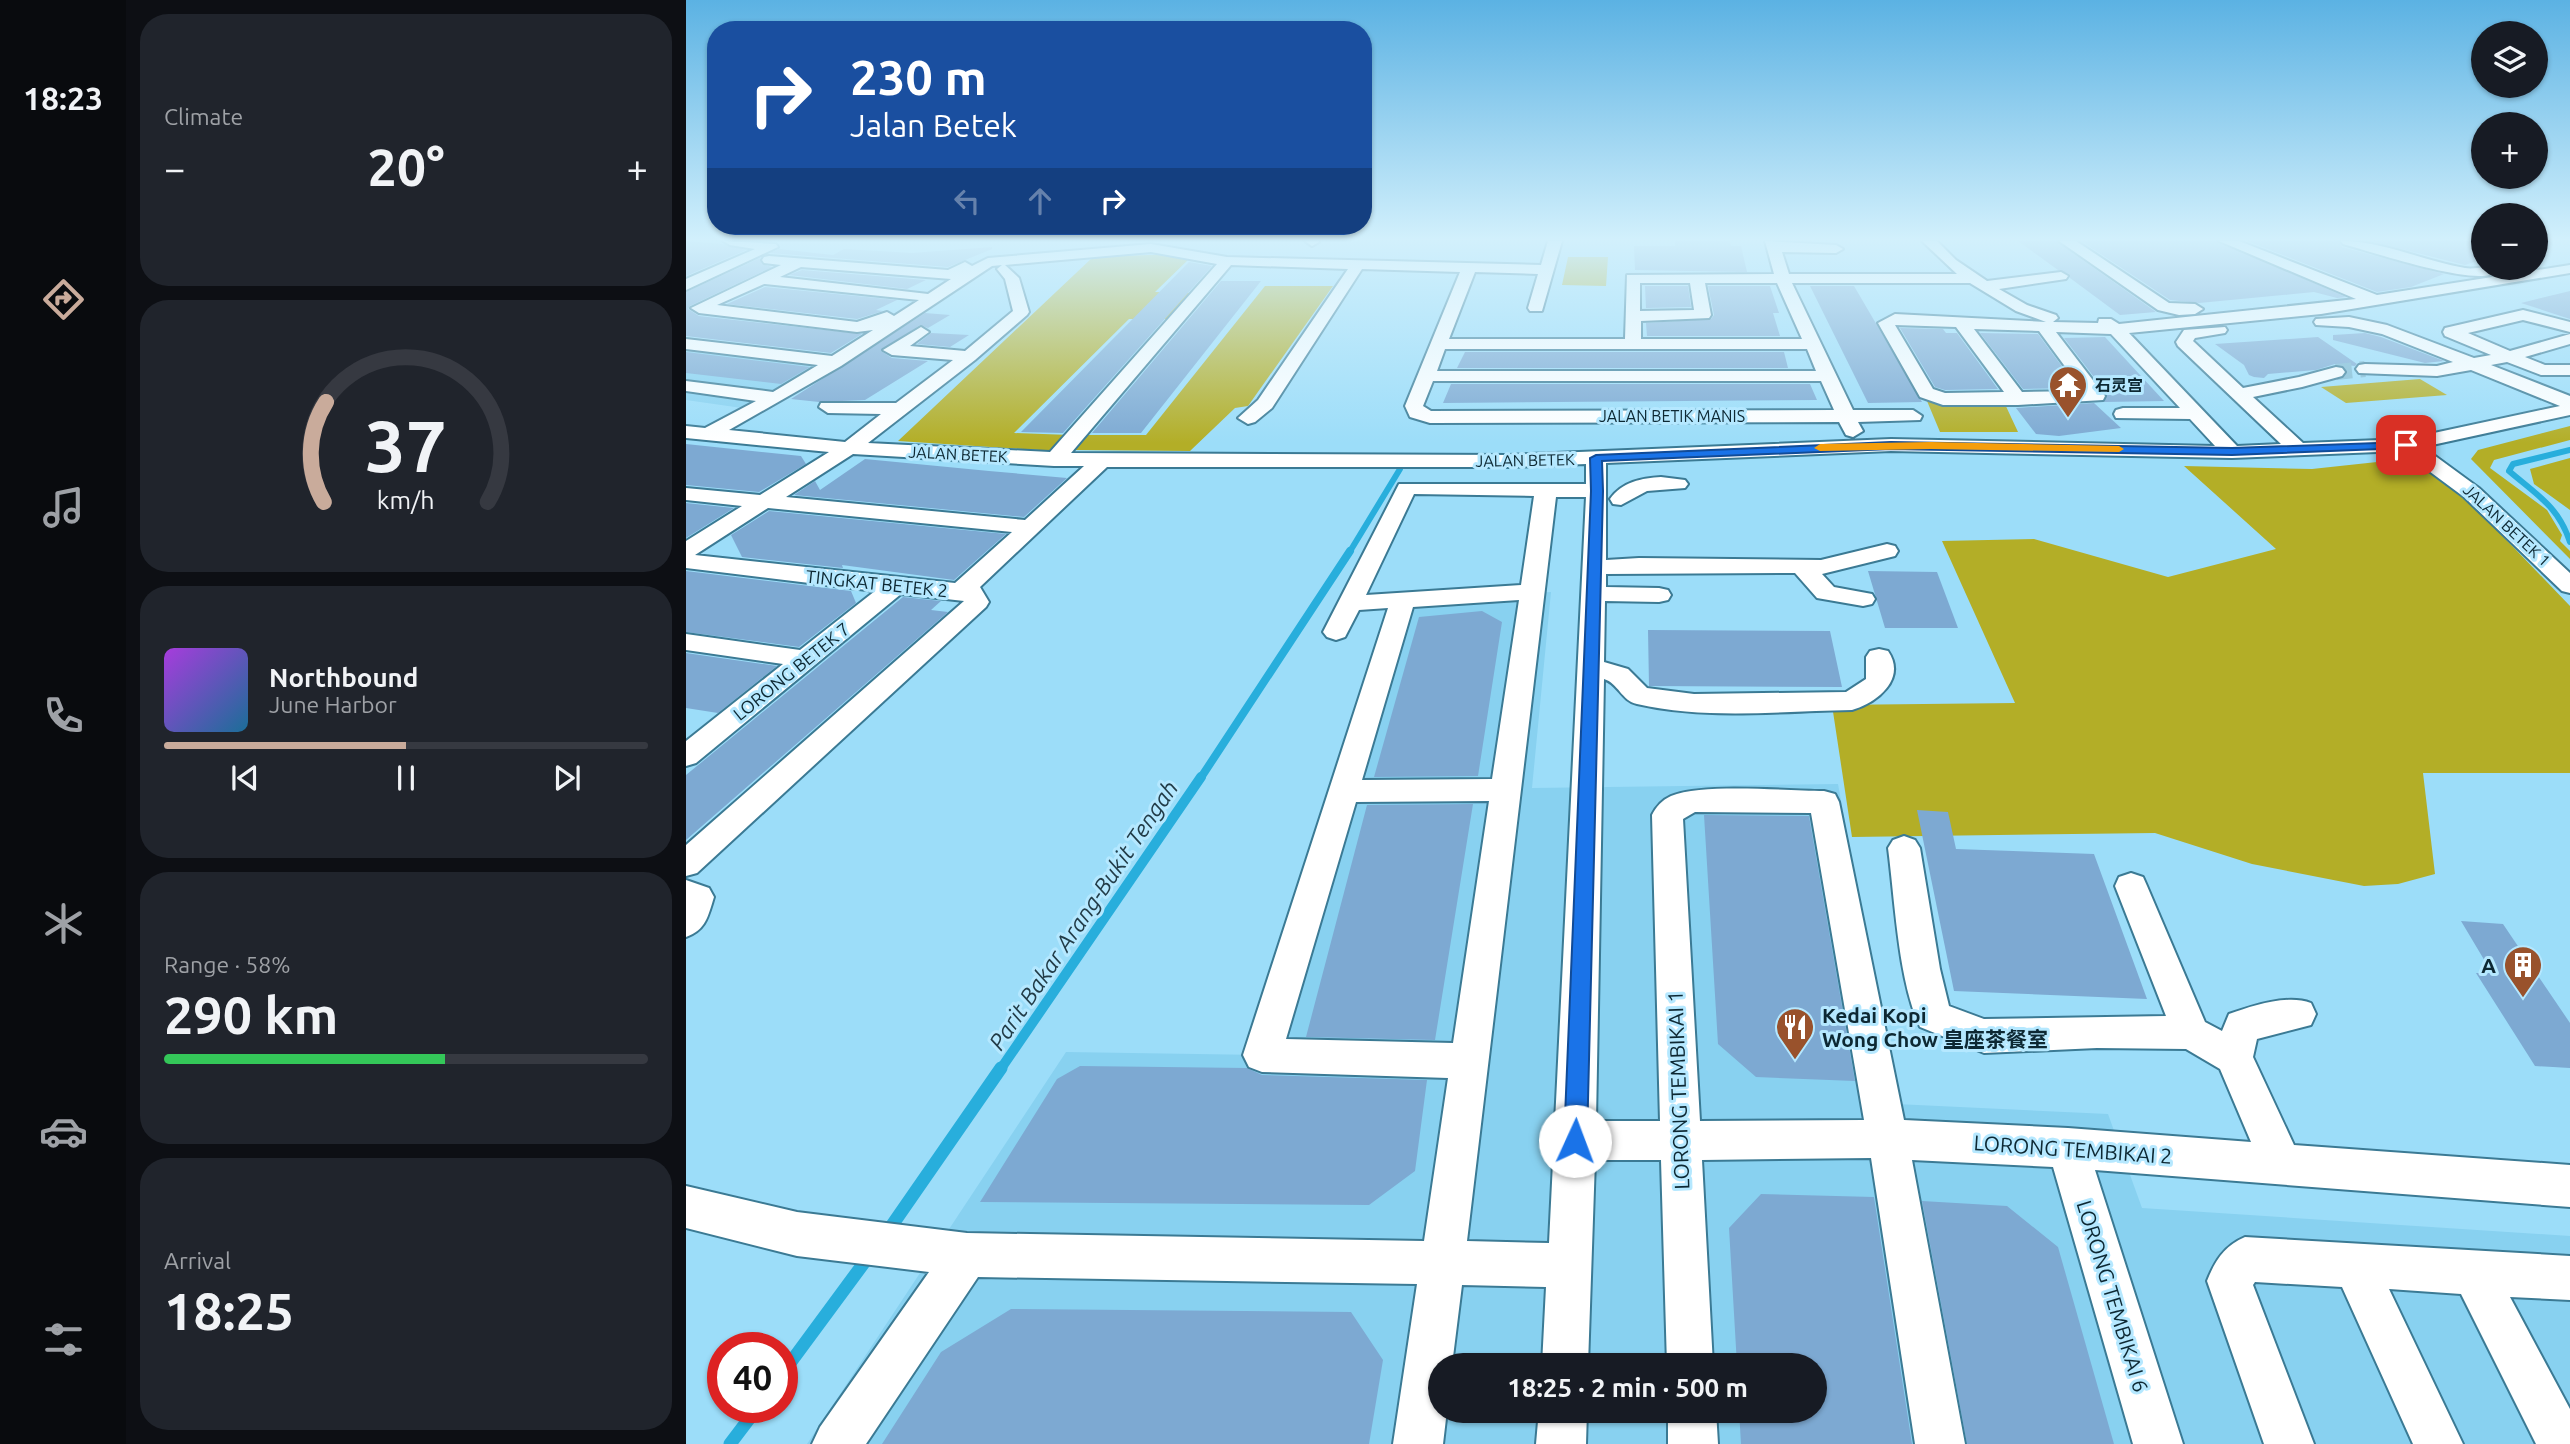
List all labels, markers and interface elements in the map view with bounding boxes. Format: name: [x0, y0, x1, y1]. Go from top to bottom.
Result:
map controls: [2471, 21, 2548, 280]
button: layers: [2471, 21, 2548, 98]
icon: right: [735, 49, 826, 140]
text: 230 m: [850, 49, 987, 104]
text: 18:23: [23, 80, 103, 116]
text: Climate: [164, 104, 243, 129]
text: Jalan Betek: [850, 107, 1017, 143]
button: +: [2471, 112, 2548, 189]
text: 20°: [367, 138, 445, 196]
text: −: [164, 147, 185, 189]
text: +: [627, 147, 648, 189]
icon: left: [948, 182, 986, 220]
icon: ahead: [1021, 182, 1059, 220]
icon: right: [1094, 182, 1132, 220]
button: −: [2471, 203, 2548, 280]
icon: directions: [39, 275, 88, 324]
temple icon: 石灵宫: [2047, 364, 2089, 419]
place label: 石灵宫: [2095, 376, 2143, 394]
text: 37: [365, 404, 447, 486]
street label: JALAN BETIK MANIS: [1599, 407, 1745, 425]
pin: [2376, 415, 2436, 475]
icon: arrive: [2387, 426, 2425, 464]
street label: JALAN BETEK: [908, 442, 1008, 466]
street label: JALAN BETEK: [1475, 450, 1575, 470]
street label: JALAN BETEK 1: [2460, 480, 2554, 570]
icon: music: [39, 483, 88, 532]
text: km/h: [377, 486, 435, 514]
street label: TINGKAT BETEK 2: [805, 566, 949, 600]
street label: LORONG BETEK 7: [729, 618, 853, 724]
text: Northbound: [269, 663, 418, 692]
icon: phone: [39, 691, 88, 740]
text: June Harbor: [269, 692, 397, 717]
icon: previous: [226, 759, 264, 797]
icon: pause: [387, 759, 425, 797]
icon: next: [548, 759, 586, 797]
water label: Parit Bakar Arang-Bukit Tengah: [984, 776, 1182, 1054]
icon: climate: [39, 899, 88, 948]
building icon: A: [2502, 944, 2544, 999]
text: Range · 58%: [164, 952, 291, 977]
place label: A: [2481, 953, 2496, 977]
text: 290 km: [164, 986, 338, 1044]
street label: LORONG TEMBIKAI 1: [1663, 990, 1693, 1190]
place label: Kedai Kopi Wong Chow 皇座茶餐室: [1822, 1003, 2048, 1051]
restaurant icon: Kedai Kopi Wong Chow 皇座茶餐室: [1774, 1006, 1816, 1061]
position arrow: [1538, 1104, 1612, 1178]
icon: car: [39, 1107, 88, 1156]
street label: LORONG TEMBIKAI 2: [1973, 1130, 2173, 1168]
street label: LORONG TEMBIKAI 6: [2072, 1197, 2154, 1395]
text: Arrival: [164, 1248, 231, 1273]
text: 18:25: [164, 1282, 294, 1340]
icon: filters: [39, 1315, 88, 1364]
speed limit sign: 40: [707, 1332, 798, 1423]
text: 18:25 · 2 min · 500 m: [1507, 1373, 1748, 1402]

